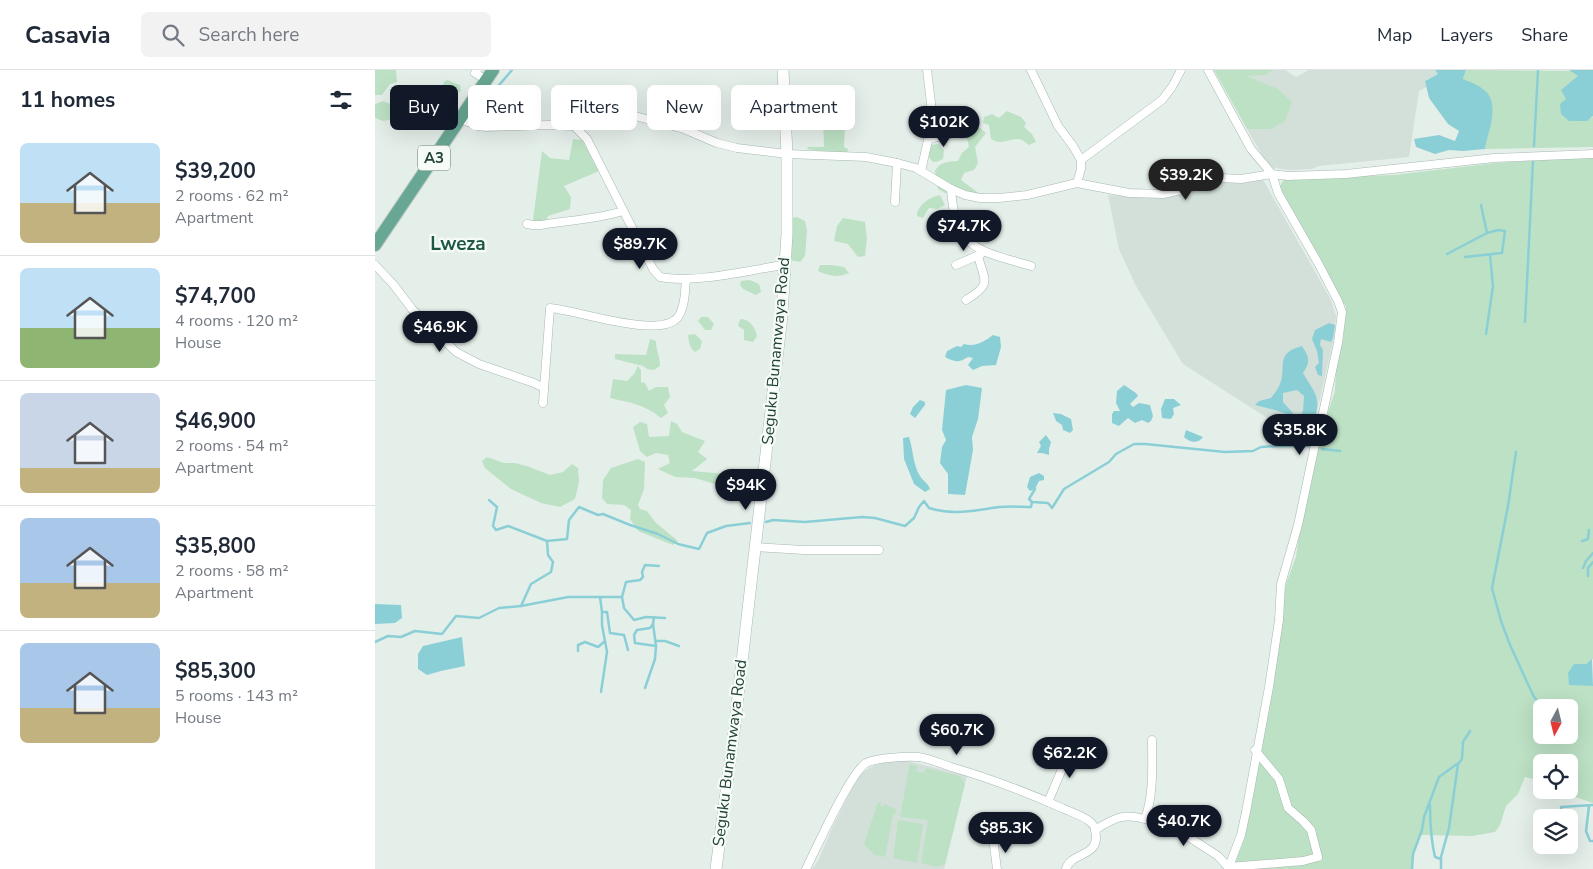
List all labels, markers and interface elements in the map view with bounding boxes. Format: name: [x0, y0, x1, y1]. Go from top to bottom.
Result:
search box: [141, 12, 491, 57]
text: Casavia: [25, 19, 111, 51]
icon: search: [159, 21, 187, 49]
text: Search here: [199, 22, 299, 48]
text: Map: [1377, 23, 1412, 47]
text: Layers: [1440, 23, 1493, 47]
text: Share: [1521, 23, 1568, 47]
chip: Buy: [390, 85, 458, 130]
chip: Rent: [468, 85, 541, 130]
chip: Filters: [551, 85, 637, 130]
chip: New: [647, 85, 721, 130]
chip: Apartment: [731, 85, 855, 130]
text: 11 homes: [20, 86, 115, 114]
icon: filters: [327, 86, 355, 114]
pin: $102K: [909, 106, 979, 148]
text: $102K: [919, 111, 969, 133]
road number: A3: [418, 146, 450, 170]
text: $39,200: [175, 157, 256, 185]
pin: $39.2K: [1145, 158, 1227, 201]
icon: home: [60, 163, 120, 223]
text: $39.2K: [1160, 164, 1213, 186]
text: 2 rooms · 62 m²: [175, 185, 288, 207]
text: Apartment: [175, 207, 253, 229]
pin: $74.7K: [923, 210, 1005, 252]
text: $74.7K: [938, 215, 991, 237]
pin: $89.7K: [599, 228, 681, 270]
district label: Lweza: [430, 231, 486, 257]
text: $89.7K: [614, 233, 667, 255]
street label: Seguku Bunamwaya Road: [757, 256, 795, 446]
text: $74,700: [175, 282, 256, 310]
icon: home: [60, 288, 120, 348]
text: 4 rooms · 120 m²: [175, 310, 298, 332]
pin: $46.9K: [399, 310, 481, 353]
text: $46.9K: [414, 316, 467, 338]
text: House: [175, 332, 221, 354]
text: $46,900: [175, 407, 256, 435]
icon: home: [60, 413, 120, 473]
pin: $35.8K: [1259, 414, 1341, 456]
text: $35.8K: [1274, 419, 1327, 441]
text: 2 rooms · 54 m²: [175, 435, 288, 457]
text: Apartment: [175, 457, 253, 479]
pin: $94K: [716, 468, 776, 511]
text: $94K: [726, 474, 766, 496]
text: $35,800: [175, 532, 256, 560]
icon: home: [60, 538, 120, 598]
text: 2 rooms · 58 m²: [175, 560, 288, 582]
text: Apartment: [175, 582, 253, 604]
text: $85,300: [175, 657, 256, 685]
street label: Seguku Bunamwaya Road: [708, 658, 752, 848]
icon: home: [60, 663, 120, 723]
text: 5 rooms · 143 m²: [175, 685, 298, 707]
north arrow: [1533, 699, 1577, 744]
map controls: [1533, 699, 1578, 854]
text: House: [175, 707, 221, 729]
pin: $60.7K: [916, 714, 998, 756]
text: $60.7K: [931, 719, 984, 741]
pin: $62.2K: [1029, 736, 1111, 779]
text: $62.2K: [1044, 742, 1097, 764]
button: locate: [1533, 754, 1578, 799]
pin: $40.7K: [1143, 804, 1225, 847]
button: layers: [1533, 809, 1578, 854]
text: $40.7K: [1158, 810, 1211, 832]
pin: $85.3K: [965, 812, 1047, 854]
text: $85.3K: [980, 817, 1033, 839]

